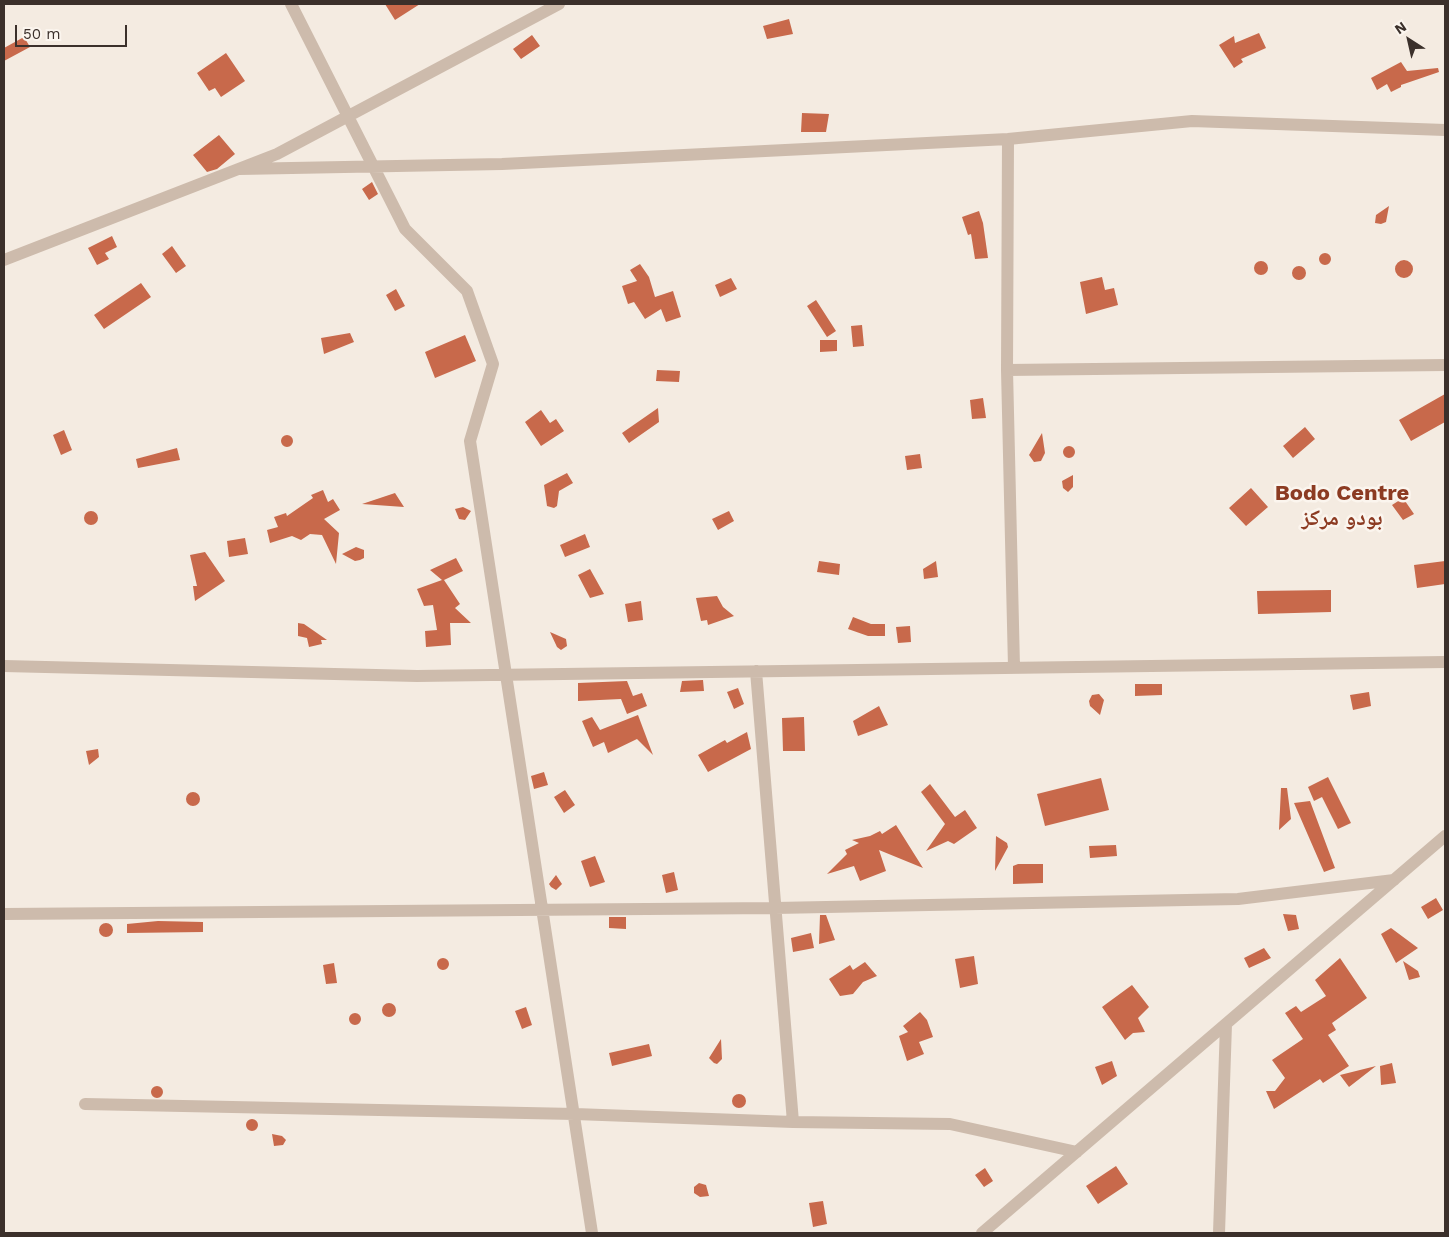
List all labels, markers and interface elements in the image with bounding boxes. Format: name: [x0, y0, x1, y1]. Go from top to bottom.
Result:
scale bar: [18, 15, 130, 47]
north arrow: [1384, 15, 1434, 65]
text: N: [1392, 18, 1409, 37]
text: 50 m: [23, 25, 60, 43]
district label: Bodo Centre بودو مركز: [1275, 481, 1409, 532]

